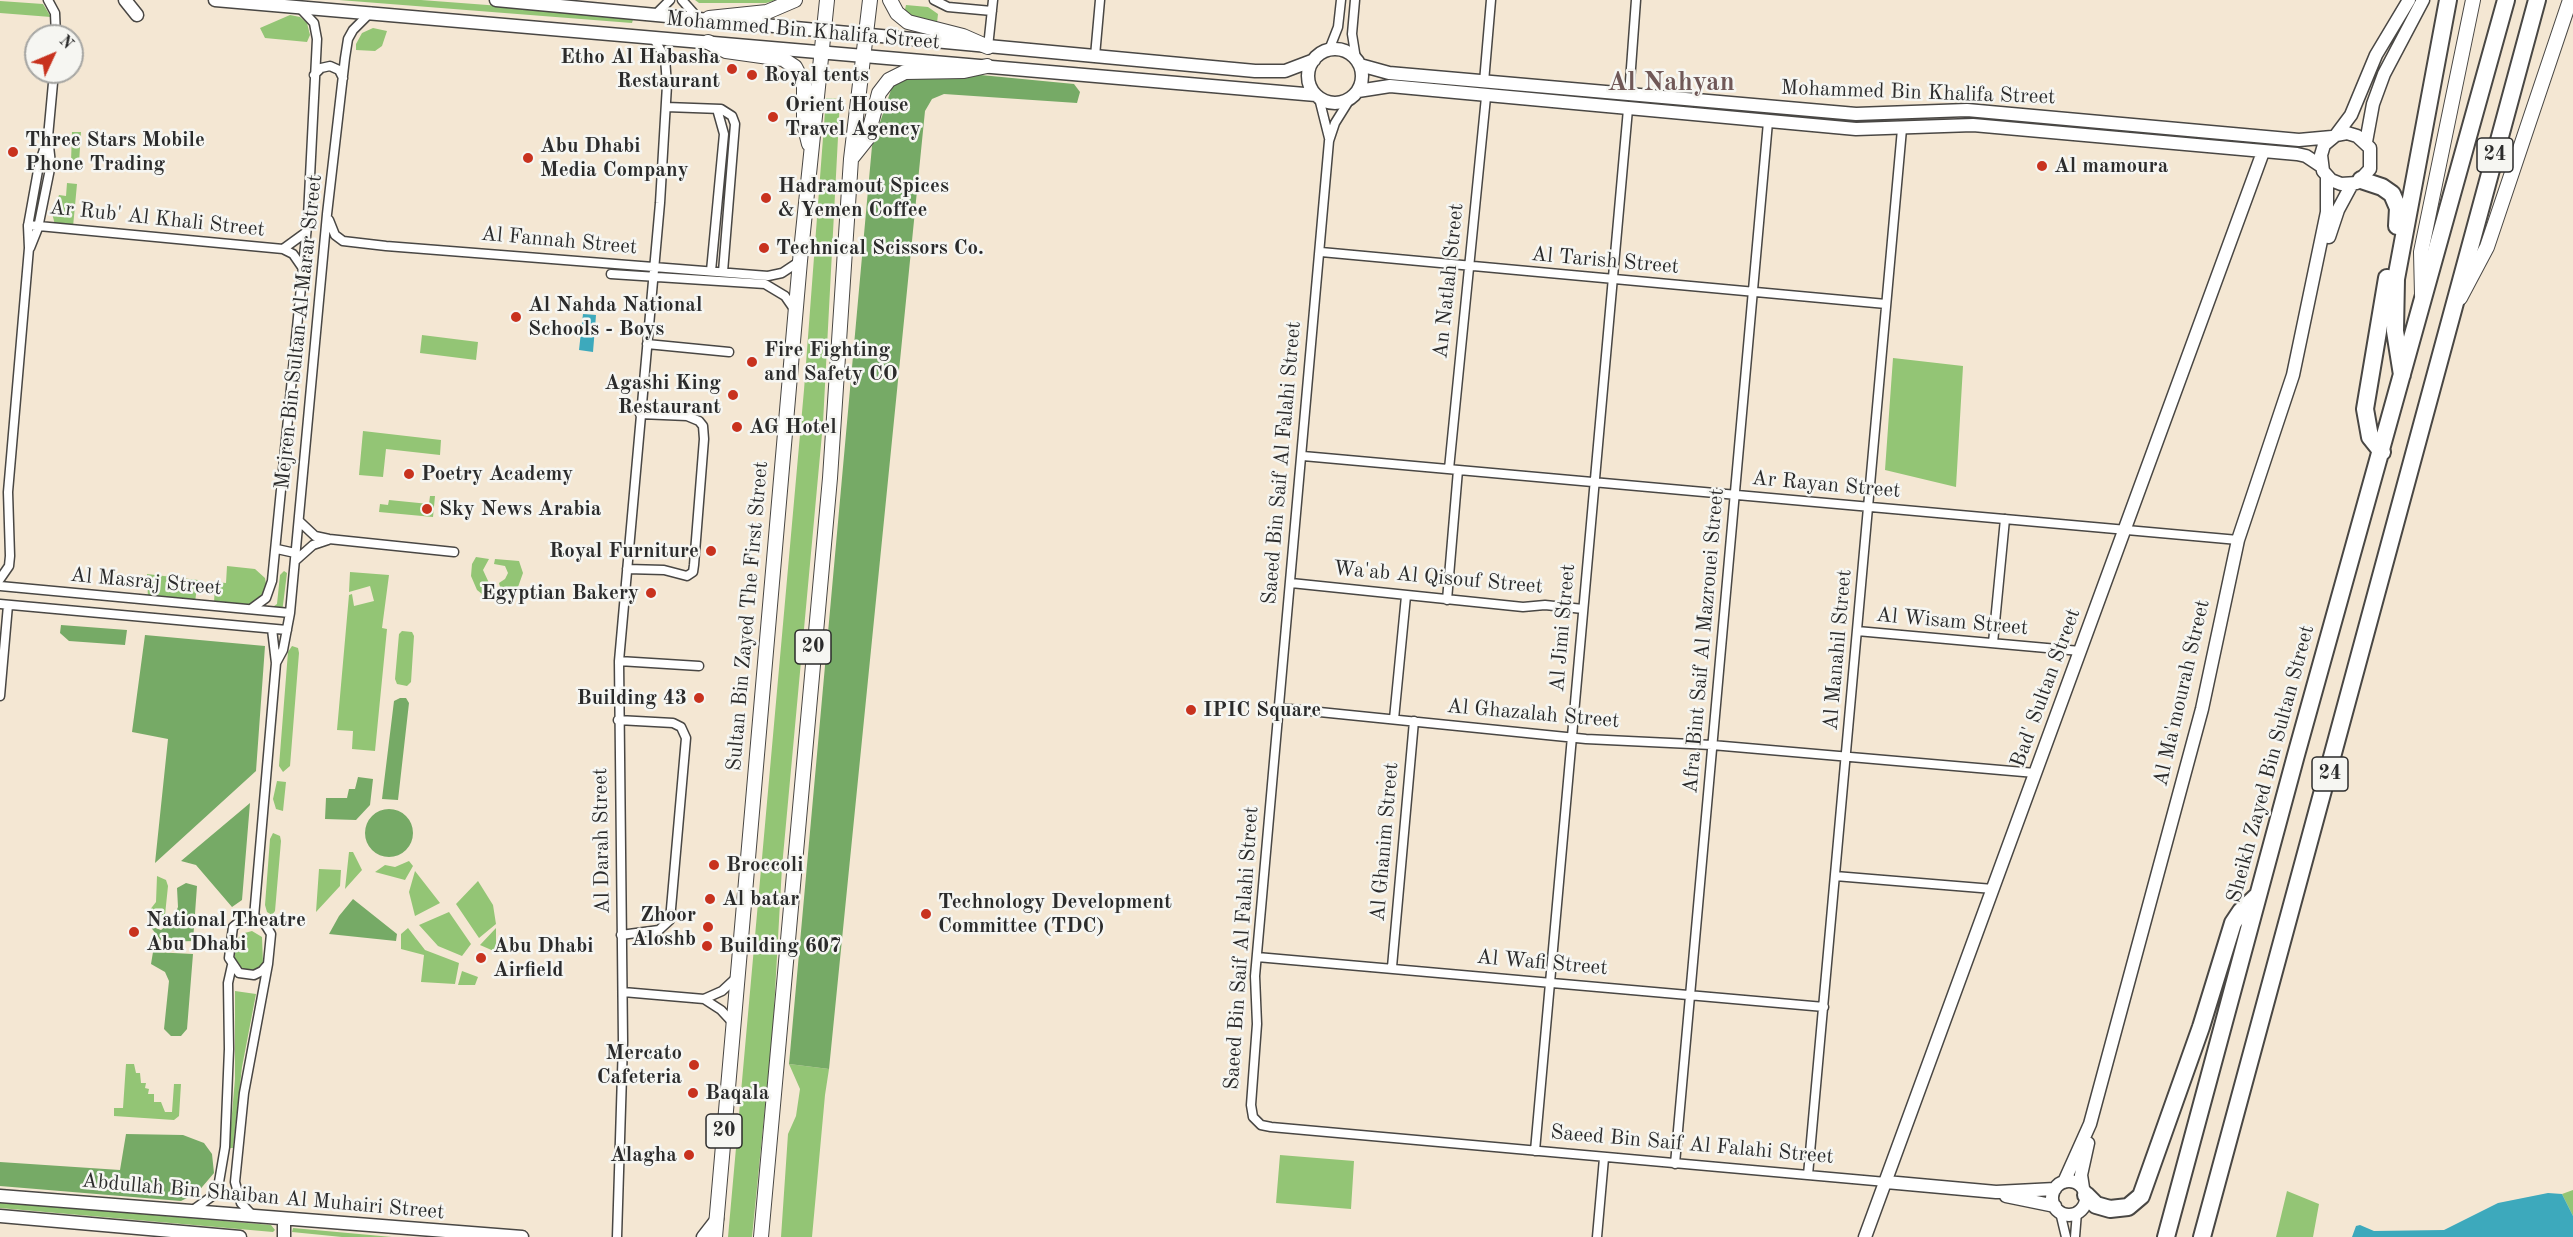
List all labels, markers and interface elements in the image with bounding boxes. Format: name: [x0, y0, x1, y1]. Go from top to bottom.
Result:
street label: Mohammed Bin Khalifa Street: [665, 6, 941, 56]
north arrow: [24, 24, 84, 84]
text: N: [55, 33, 76, 53]
place label: Etho Al Habasha Restaurant: [560, 44, 720, 94]
marker: Etho Al Habasha Restaurant: [725, 62, 739, 76]
place label: Royal tents: [764, 62, 869, 88]
district label: Al Nahyan: [1607, 67, 1735, 99]
marker: Royal tents: [745, 68, 759, 82]
street label: Mohammed Bin Khalifa Street: [1780, 76, 2056, 110]
place label: Orient House Travel Agency: [785, 92, 921, 142]
marker: Orient House Travel Agency: [766, 110, 780, 124]
place label: Three Stars Mobile Phone Trading: [25, 127, 205, 177]
place label: Abu Dhabi Media Company: [540, 133, 689, 183]
road number: 24: [2477, 138, 2513, 172]
marker: Three Stars Mobile Phone Trading: [6, 145, 20, 159]
marker: Abu Dhabi Media Company: [521, 151, 535, 165]
place label: Al mamoura: [2054, 153, 2168, 179]
marker: Al mamoura: [2035, 159, 2049, 173]
street label: Mejren Bin Sultan Al Marar Street: [270, 173, 328, 491]
place label: Hadramout Spices & Yemen Coffee: [778, 173, 949, 223]
marker: Hadramout Spices & Yemen Coffee: [759, 191, 773, 205]
street label: Ar Rub' Al Khali Street: [48, 195, 266, 243]
street label: An Natlah Street: [1428, 202, 1470, 360]
street label: Al Fannah Street: [480, 222, 638, 260]
place label: Technical Scissors Co.: [776, 235, 984, 261]
marker: Technical Scissors Co.: [757, 241, 771, 255]
street label: Al Tarish Street: [1530, 242, 1680, 280]
place label: Al Nahda National Schools - Boys: [528, 292, 702, 342]
marker: Al Nahda National Schools - Boys: [509, 310, 523, 324]
street label: Saeed Bin Saif Al Falahi Street: [1257, 320, 1307, 606]
place label: Fire Fighting and Safety CO: [764, 337, 898, 387]
marker: Fire Fighting and Safety CO: [745, 355, 759, 369]
place label: Agashi King Restaurant: [604, 370, 721, 420]
marker: Agashi King Restaurant: [726, 388, 740, 402]
place label: AG Hotel: [749, 414, 837, 440]
marker: AG Hotel: [730, 420, 744, 434]
street label: Sultan Bin Zayed The First Street: [722, 460, 774, 772]
place label: Poetry Academy: [421, 461, 573, 487]
street label: Ar Rayan Street: [1751, 466, 1901, 504]
marker: Poetry Academy: [402, 467, 416, 481]
street label: Afra Bint Saif Al Mazrouei Street: [1678, 487, 1730, 795]
place label: Sky News Arabia: [439, 496, 601, 522]
marker: Sky News Arabia: [420, 502, 434, 516]
place label: Royal Furniture: [549, 538, 699, 564]
marker: Royal Furniture: [704, 544, 718, 558]
street label: Wa'ab Al Qisouf Street: [1332, 556, 1544, 600]
street label: Al Masraj Street: [69, 563, 223, 601]
street label: Al Jimi Street: [1545, 563, 1581, 693]
street label: Al Manahil Street: [1818, 568, 1858, 732]
place label: Egyptian Bakery: [481, 580, 639, 606]
marker: Egyptian Bakery: [644, 586, 658, 600]
street label: Al Ma'mourah Street: [2148, 597, 2216, 789]
street label: Al Wisam Street: [1875, 603, 2029, 641]
street label: Bad' Sultan Street: [2006, 605, 2086, 771]
street label: Sheikh Zayed Bin Sultan Street: [2222, 623, 2320, 905]
road number: 20: [795, 630, 831, 664]
place label: Building 43: [577, 685, 687, 711]
marker: Building 43: [692, 691, 706, 705]
street label: Al Ghazalah Street: [1446, 694, 1620, 734]
place label: IPIC Square: [1203, 697, 1321, 723]
marker: IPIC Square: [1184, 703, 1198, 717]
road number: 24: [2312, 757, 2348, 791]
street label: Al Ghanim Street: [1365, 761, 1405, 923]
street label: Al Darah Street: [588, 768, 616, 914]
street label: Saeed Bin Saif Al Falahi Street: [1220, 805, 1264, 1091]
place label: Broccoli: [726, 852, 804, 878]
marker: Broccoli: [707, 858, 721, 872]
place label: Al batar: [722, 886, 799, 912]
place label: Technology Development Committee (TDC): [938, 889, 1172, 939]
marker: Al batar: [703, 892, 717, 906]
place label: Zhoor Aloshb: [631, 902, 696, 952]
place label: National Theatre Abu Dhabi: [146, 907, 306, 957]
marker: Technology Development Committee (TDC): [919, 907, 933, 921]
marker: Zhoor Aloshb: [701, 920, 715, 934]
marker: National Theatre Abu Dhabi: [127, 925, 141, 939]
place label: Abu Dhabi Airfield: [493, 933, 594, 983]
place label: Building 607: [719, 933, 841, 959]
marker: Building 607: [700, 939, 714, 953]
street label: Al Wafi Street: [1475, 945, 1609, 981]
marker: Abu Dhabi Airfield: [474, 951, 488, 965]
place label: Mercato Cafeteria: [597, 1040, 682, 1090]
marker: Mercato Cafeteria: [687, 1058, 701, 1072]
place label: Baqala: [705, 1080, 769, 1106]
marker: Baqala: [686, 1086, 700, 1100]
road number: 20: [706, 1114, 742, 1148]
street label: Saeed Bin Saif Al Falahi Street: [1549, 1120, 1835, 1170]
place label: Alagha: [610, 1142, 677, 1168]
marker: Alagha: [682, 1148, 696, 1162]
street label: Abdullah Bin Shaiban Al Muhairi Street: [81, 1169, 445, 1225]

